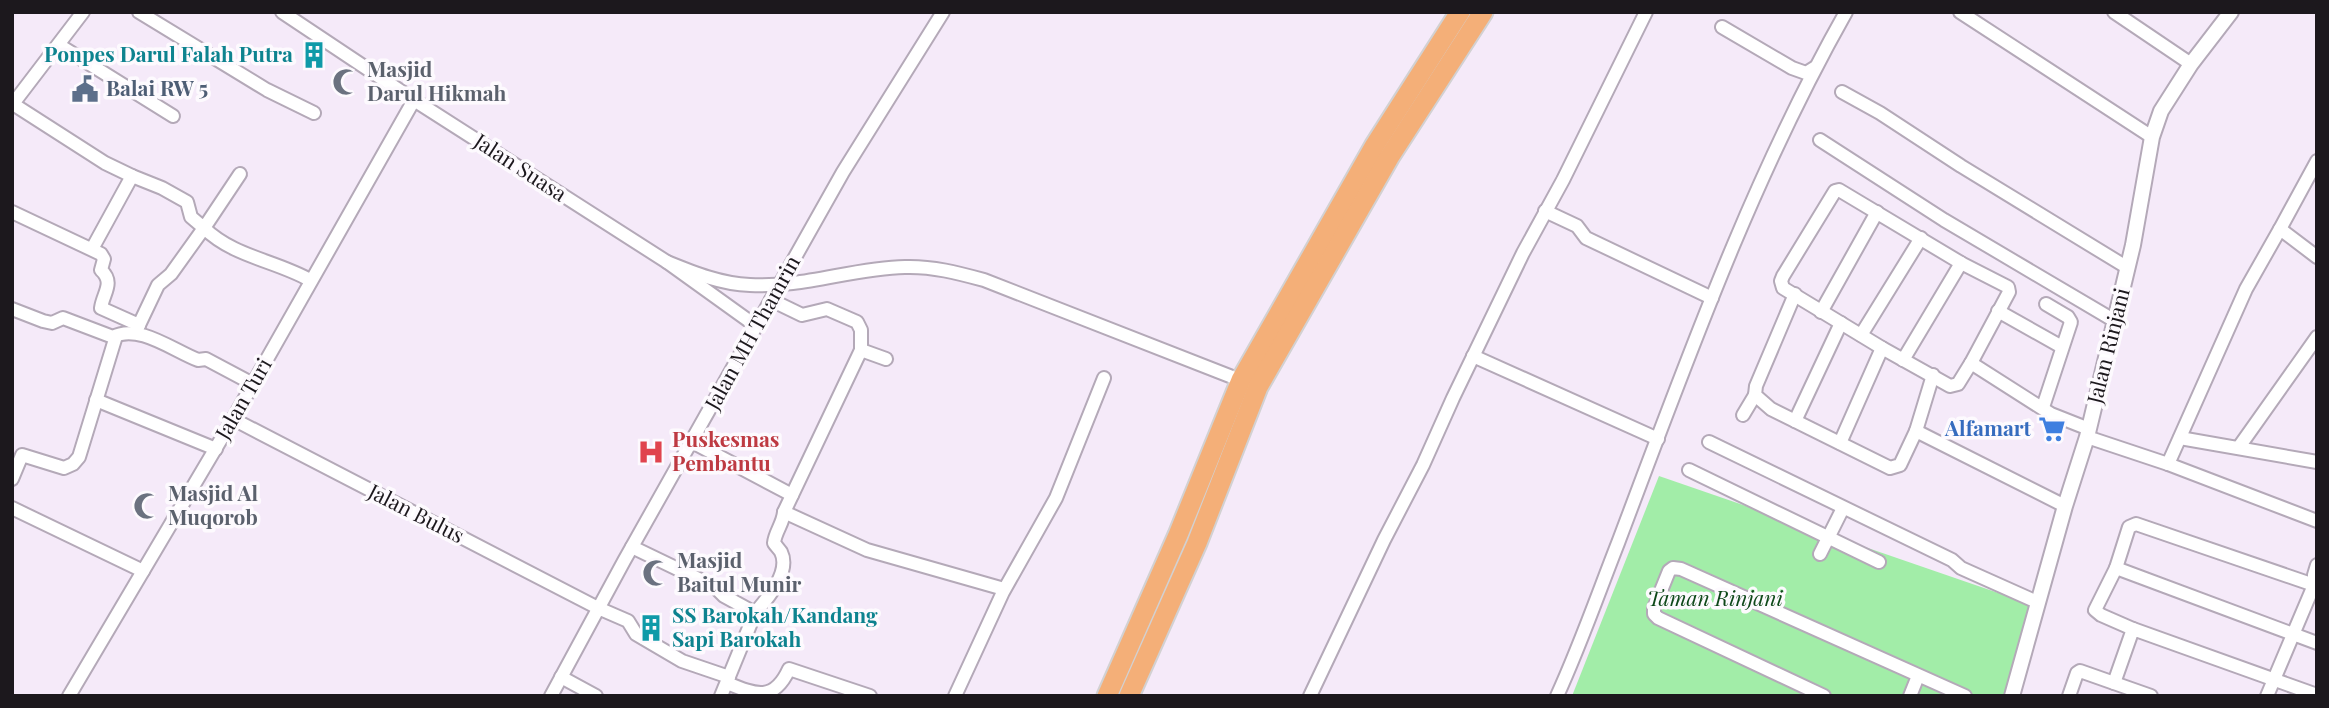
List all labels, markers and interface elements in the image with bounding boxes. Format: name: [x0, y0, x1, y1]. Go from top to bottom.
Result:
place label: Ponpes Darul Falah Putra: [44, 39, 293, 67]
building icon: Ponpes Darul Falah Putra: [299, 40, 329, 70]
place label: Masjid Darul Hikmah: [367, 54, 507, 106]
mosque icon: Masjid Darul Hikmah: [331, 67, 361, 97]
place label: Balai RW 5: [106, 73, 208, 101]
public building icon: Balai RW 5: [70, 74, 100, 104]
street label: Jalan Suasa: [469, 125, 573, 207]
street label: Jalan MH Thamrin: [697, 249, 806, 415]
street label: Jalan Rinjani: [2079, 285, 2135, 407]
street label: Jalan Turi: [207, 352, 277, 445]
place label: Alfamart: [1944, 413, 2032, 441]
supermarket icon: Alfamart: [2037, 414, 2067, 444]
place label: Puskesmas Pembantu: [672, 424, 780, 476]
hospital icon: Puskesmas Pembantu: [636, 437, 666, 467]
street label: Jalan Bulus: [363, 476, 470, 548]
place label: Masjid Al Muqorob: [168, 478, 258, 530]
mosque icon: Masjid Al Muqorob: [132, 491, 162, 521]
place label: Masjid Baitul Munir: [677, 545, 802, 597]
mosque icon: Masjid Baitul Munir: [641, 558, 671, 588]
park label: Taman Rinjani: [1647, 583, 1783, 611]
place label: SS Barokah/Kandang Sapi Barokah: [672, 600, 878, 652]
building icon: SS Barokah/Kandang Sapi Barokah: [636, 613, 666, 643]

